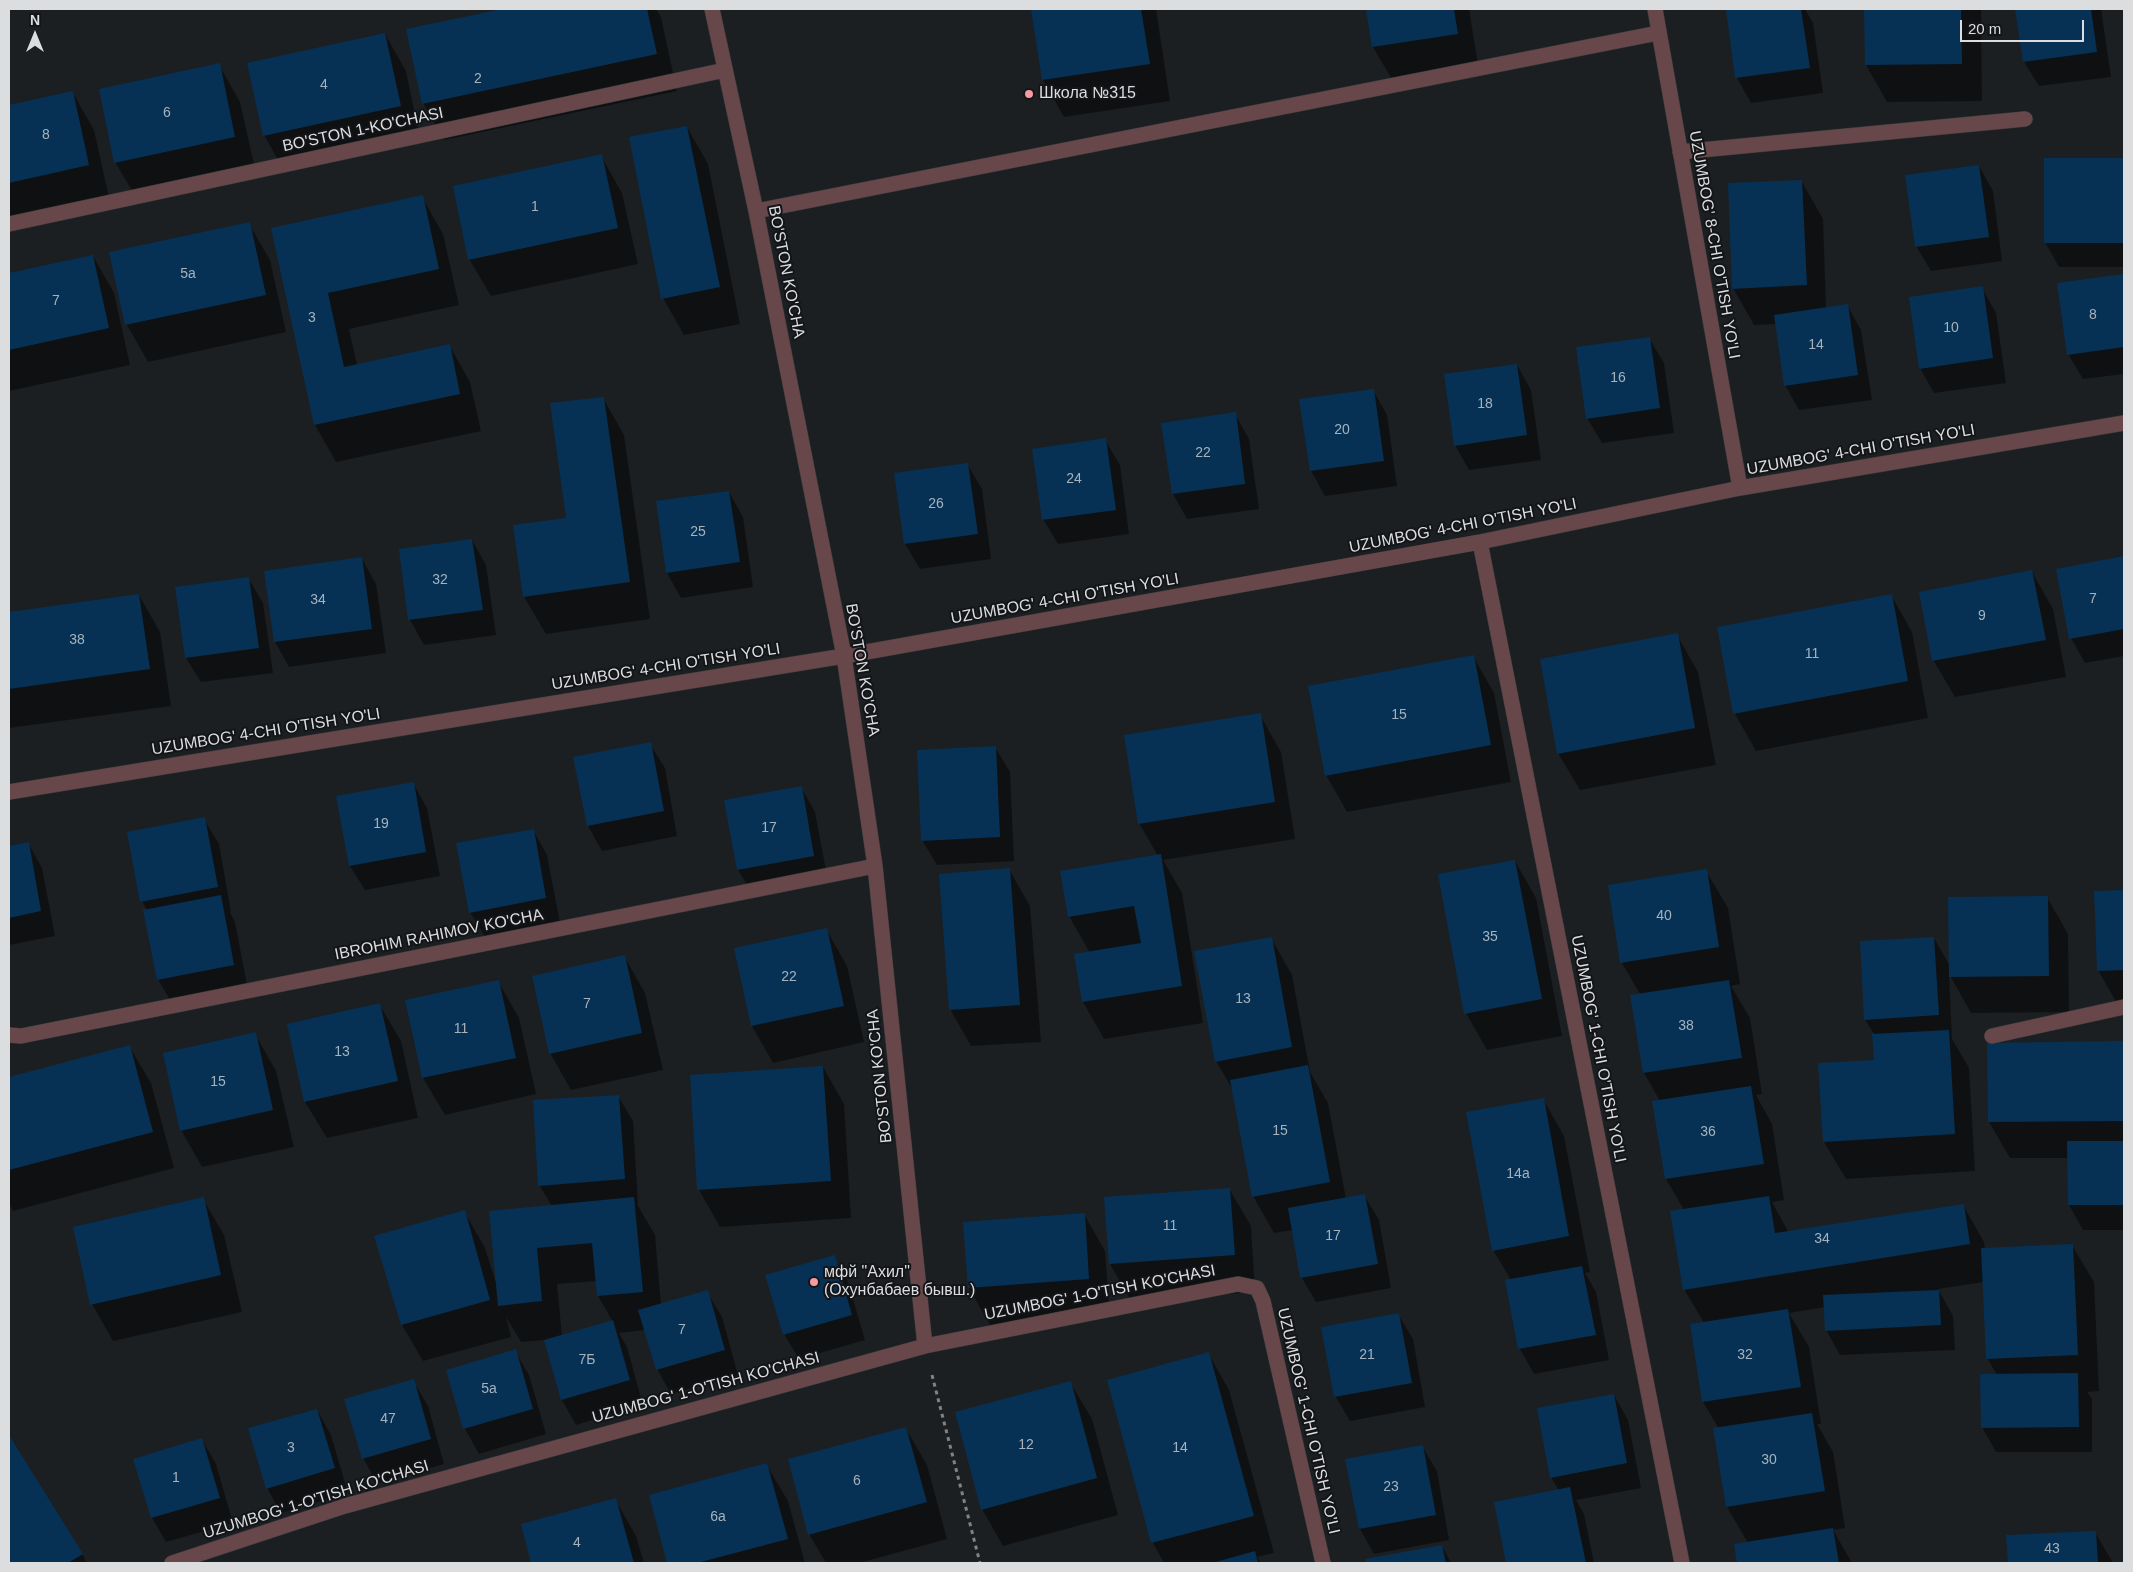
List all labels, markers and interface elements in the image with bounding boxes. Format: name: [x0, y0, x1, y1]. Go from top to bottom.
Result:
north arrow: [10, 10, 60, 60]
scale bar: [1963, 10, 2087, 42]
text: N: [30, 12, 40, 28]
text: 20 m: [1968, 20, 2001, 37]
house number: 2: [474, 71, 482, 87]
house number: 4: [320, 77, 328, 93]
place label: Школа №315: [1039, 84, 1136, 104]
marker: Школа №315: [1023, 88, 1035, 100]
street label: BO'STON 1-KO'CHASI: [281, 104, 445, 156]
house number: 6: [163, 105, 171, 121]
house number: 8: [42, 127, 50, 143]
street label: UZUMBOG' 8-CHI O'TISH YO'LI: [1684, 129, 1744, 361]
house number: 1: [531, 199, 539, 215]
street label: BO'STON KO'CHA: [764, 204, 808, 340]
house number: 5a: [180, 266, 196, 282]
house number: 7: [52, 293, 60, 309]
house number: 8: [2089, 307, 2097, 323]
house number: 3: [308, 310, 316, 326]
house number: 10: [1943, 320, 1959, 336]
house number: 14: [1808, 337, 1824, 353]
house number: 16: [1610, 370, 1626, 386]
house number: 18: [1477, 396, 1493, 412]
street label: UZUMBOG' 4-CHI O'TISH YO'LI: [1745, 420, 1977, 480]
house number: 20: [1334, 422, 1350, 438]
house number: 22: [1195, 445, 1211, 461]
house number: 24: [1066, 471, 1082, 487]
street label: UZUMBOG' 4-CHI O'TISH YO'LI: [1348, 494, 1578, 558]
house number: 26: [928, 496, 944, 512]
house number: 25: [690, 524, 706, 540]
street label: UZUMBOG' 4-CHI O'TISH YO'LI: [949, 569, 1181, 629]
house number: 32: [432, 572, 448, 588]
house number: 7: [2089, 591, 2097, 607]
house number: 34: [310, 592, 326, 608]
street label: BO'STON KO'CHA: [841, 602, 883, 738]
house number: 9: [1978, 608, 1986, 624]
house number: 38: [69, 632, 85, 648]
street label: UZUMBOG' 4-CHI O'TISH YO'LI: [550, 639, 782, 695]
house number: 11: [1805, 646, 1819, 662]
street label: UZUMBOG' 4-CHI O'TISH YO'LI: [150, 704, 382, 760]
house number: 15: [1391, 707, 1407, 723]
house number: 19: [373, 816, 389, 832]
house number: 17: [761, 820, 777, 836]
street label: IBROHIM RAHIMOV KO'CHA: [333, 905, 545, 965]
house number: 40: [1656, 908, 1672, 924]
house number: 35: [1482, 929, 1498, 945]
street label: UZUMBOG' 1-CHI O'TISH YO'LI: [1566, 934, 1630, 1164]
house number: 22: [781, 969, 797, 985]
house number: 13: [1235, 991, 1251, 1007]
house number: 7: [583, 996, 591, 1012]
street label: BO'STON KO'CHA: [863, 1008, 897, 1144]
house number: 38: [1678, 1018, 1694, 1034]
house number: 11: [454, 1021, 468, 1037]
house number: 13: [334, 1044, 350, 1060]
house number: 15: [210, 1074, 226, 1090]
house number: 15: [1272, 1123, 1288, 1139]
house number: 36: [1700, 1124, 1716, 1140]
house number: 14а: [1506, 1166, 1530, 1182]
house number: 11: [1163, 1218, 1177, 1234]
house number: 17: [1325, 1228, 1341, 1244]
house number: 34: [1814, 1231, 1830, 1247]
street label: UZUMBOG' 1-O'TISH KO'CHASI: [983, 1261, 1217, 1325]
place label: мфй "Ахил" (Охунбабаев бывш.): [824, 1263, 975, 1301]
marker: мфй "Ахил" (Охунбабаев бывш.): [808, 1276, 820, 1288]
street label: UZUMBOG' 1-CHI O'TISH YO'LI: [1273, 1306, 1343, 1536]
house number: 7: [678, 1322, 686, 1338]
house number: 21: [1359, 1347, 1375, 1363]
house number: 32: [1737, 1347, 1753, 1363]
street label: UZUMBOG' 1-O'TISH KO'CHASI: [590, 1348, 822, 1428]
house number: 7Б: [579, 1352, 595, 1368]
house number: 5a: [481, 1381, 497, 1397]
house number: 47: [380, 1411, 396, 1427]
house number: 12: [1018, 1437, 1034, 1453]
house number: 3: [287, 1440, 295, 1456]
house number: 14: [1172, 1440, 1188, 1456]
house number: 30: [1761, 1452, 1777, 1468]
street label: UZUMBOG' 1-O'TISH KO'CHASI: [201, 1456, 431, 1544]
house number: 1: [172, 1470, 180, 1486]
house number: 6: [853, 1473, 861, 1489]
house number: 23: [1383, 1479, 1399, 1495]
house number: 6a: [710, 1509, 726, 1525]
house number: 4: [573, 1535, 581, 1551]
house number: 43: [2044, 1541, 2060, 1557]

